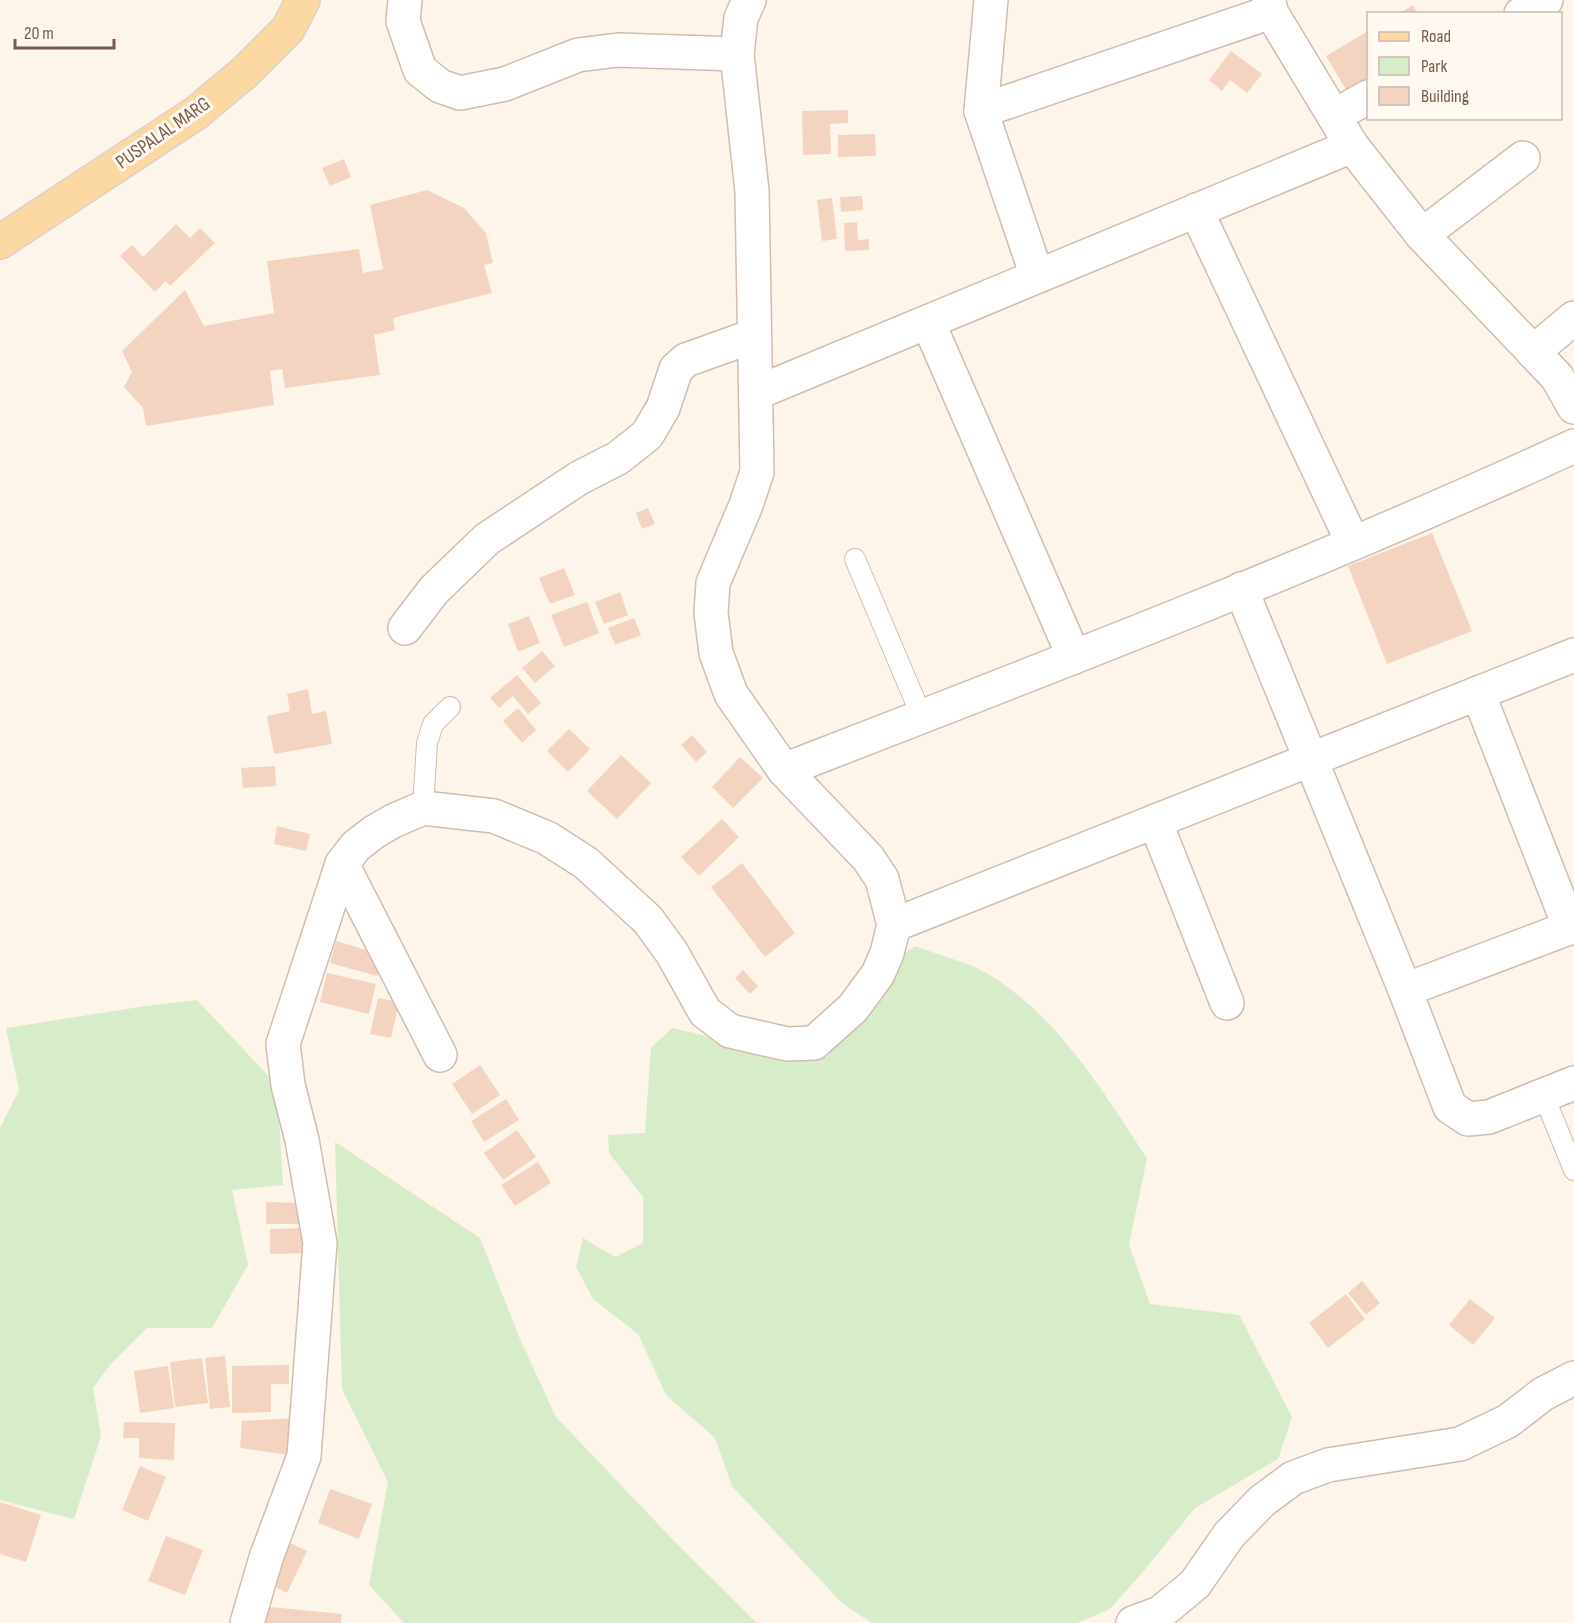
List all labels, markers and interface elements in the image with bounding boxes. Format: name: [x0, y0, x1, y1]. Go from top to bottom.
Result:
scale bar: [15, 12, 114, 50]
legend: [1367, 12, 1562, 120]
text: 20 m: [24, 23, 54, 44]
text: Road: [1421, 26, 1451, 47]
text: Park: [1421, 56, 1447, 77]
text: Building: [1421, 86, 1469, 107]
street label: PUSPALAL MARG: [111, 92, 215, 174]

